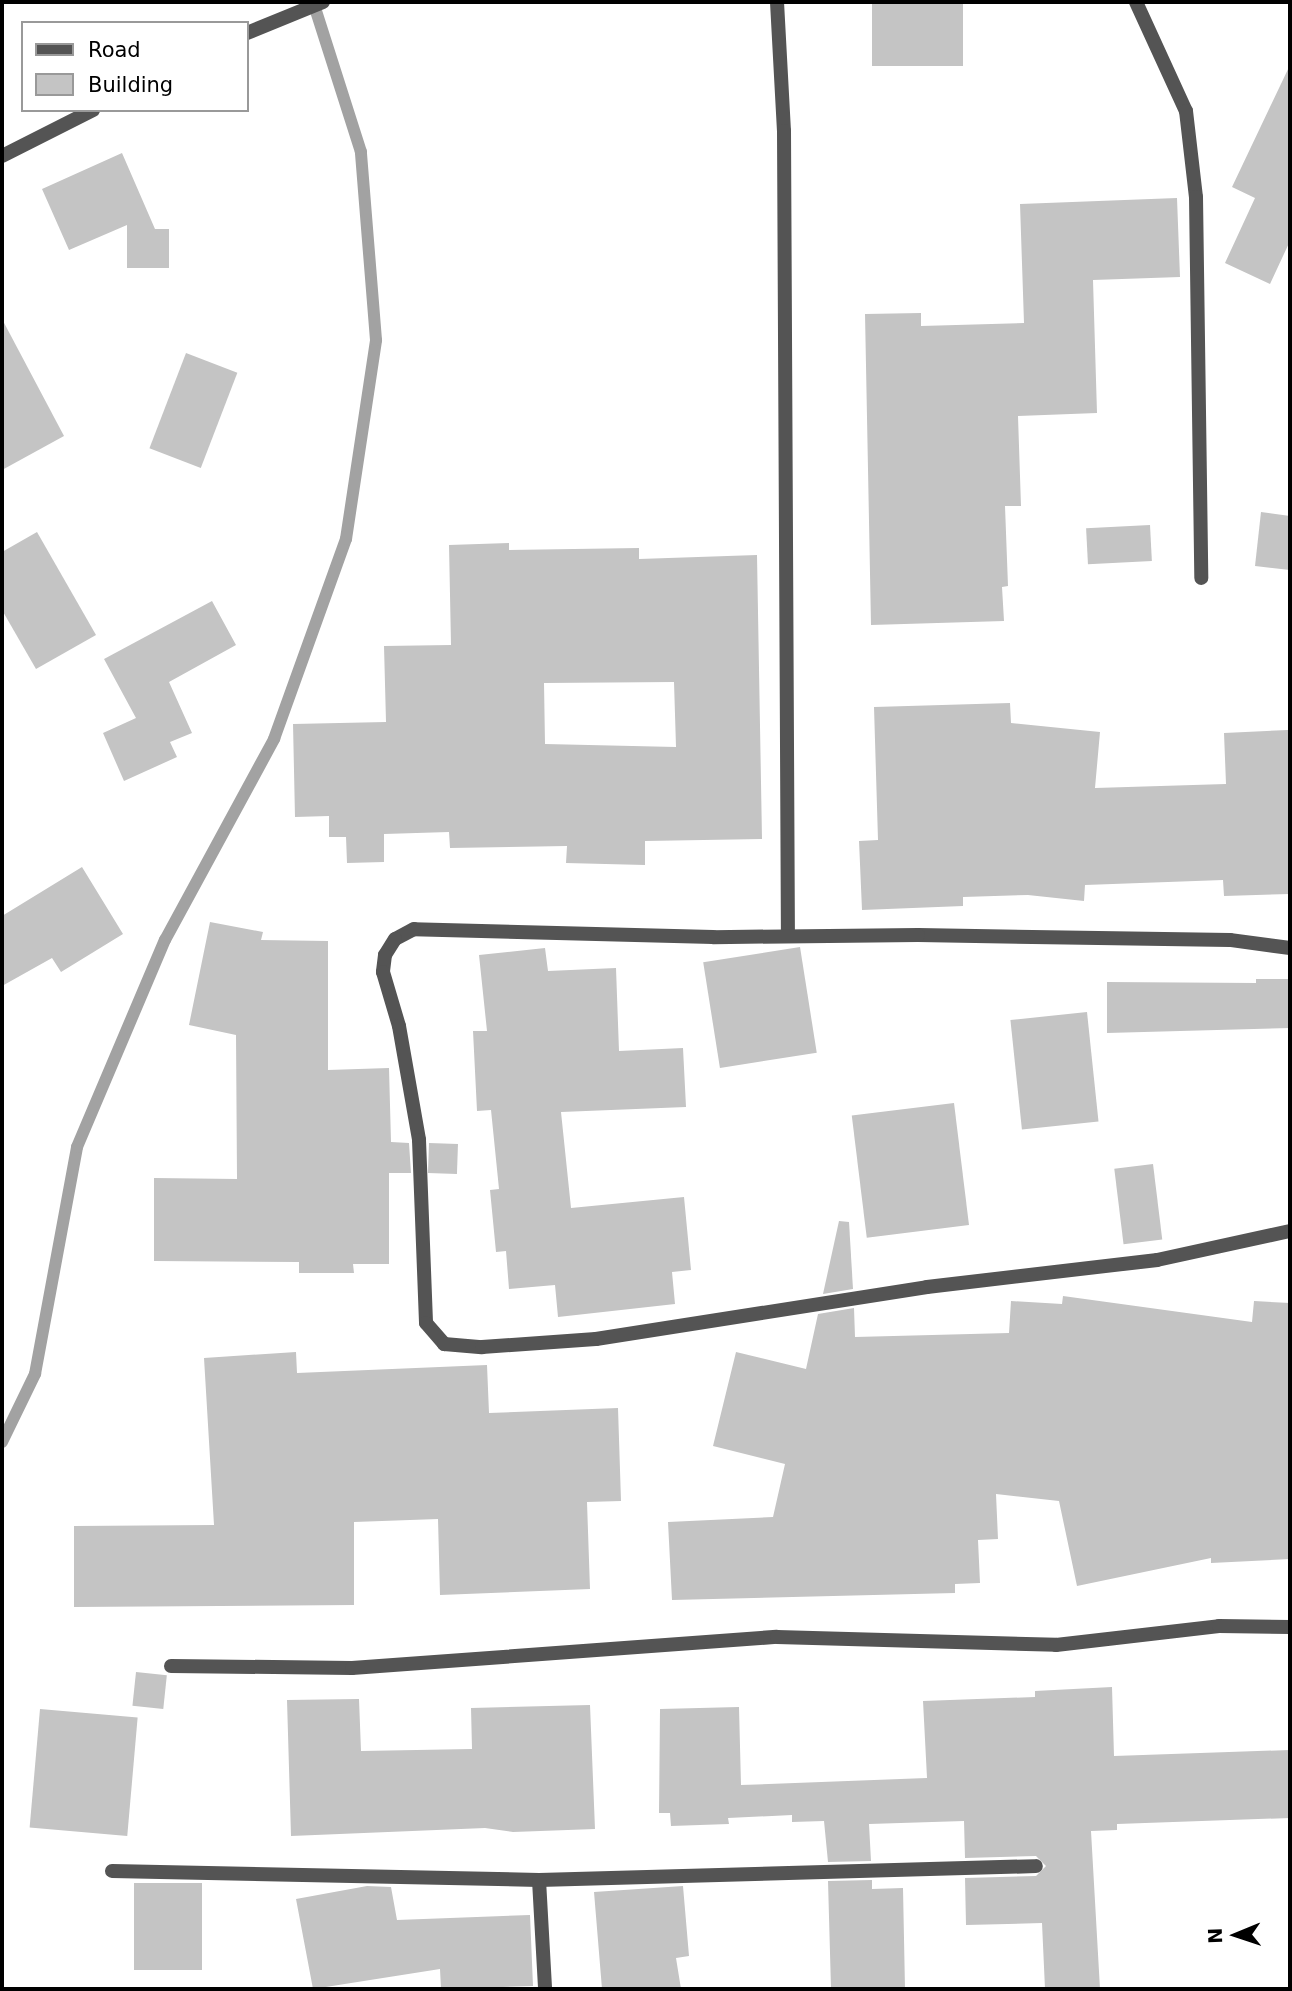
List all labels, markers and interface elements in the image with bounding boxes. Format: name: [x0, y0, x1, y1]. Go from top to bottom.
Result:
legend: [21, 21, 248, 112]
text: Road: [88, 38, 141, 62]
text: Building: [88, 73, 173, 97]
north arrow: [1201, 1900, 1271, 1970]
text: N: [1204, 1927, 1226, 1944]

